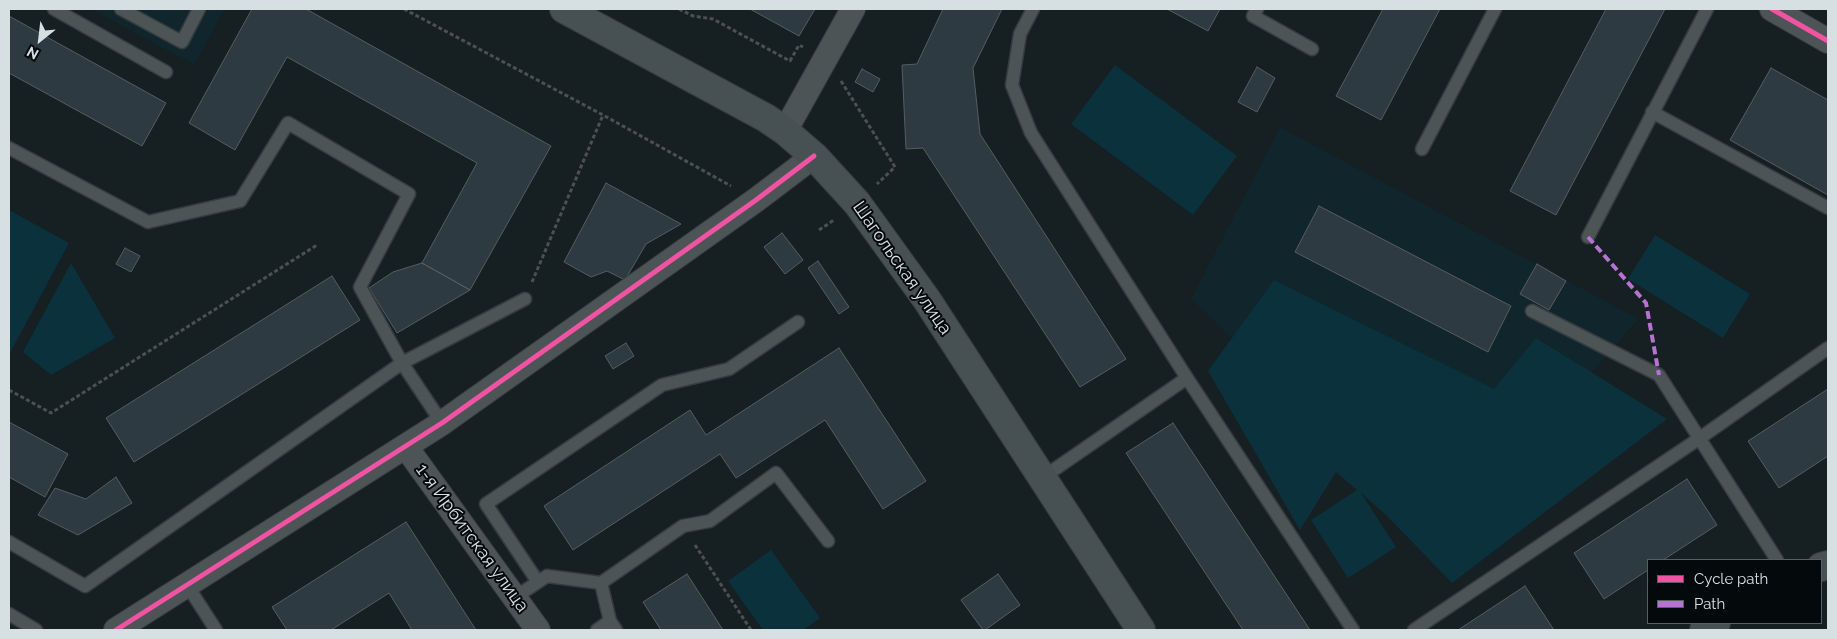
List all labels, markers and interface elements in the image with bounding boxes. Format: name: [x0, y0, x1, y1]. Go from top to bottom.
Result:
north arrow: [15, 15, 65, 65]
text: N: [24, 44, 41, 63]
street label: Шагольская улица: [848, 197, 956, 339]
street label: 1-я Ирбитская улица: [411, 460, 533, 616]
legend: [1647, 559, 1822, 624]
text: Cycle path: [1694, 570, 1768, 588]
text: Path: [1694, 595, 1725, 613]

